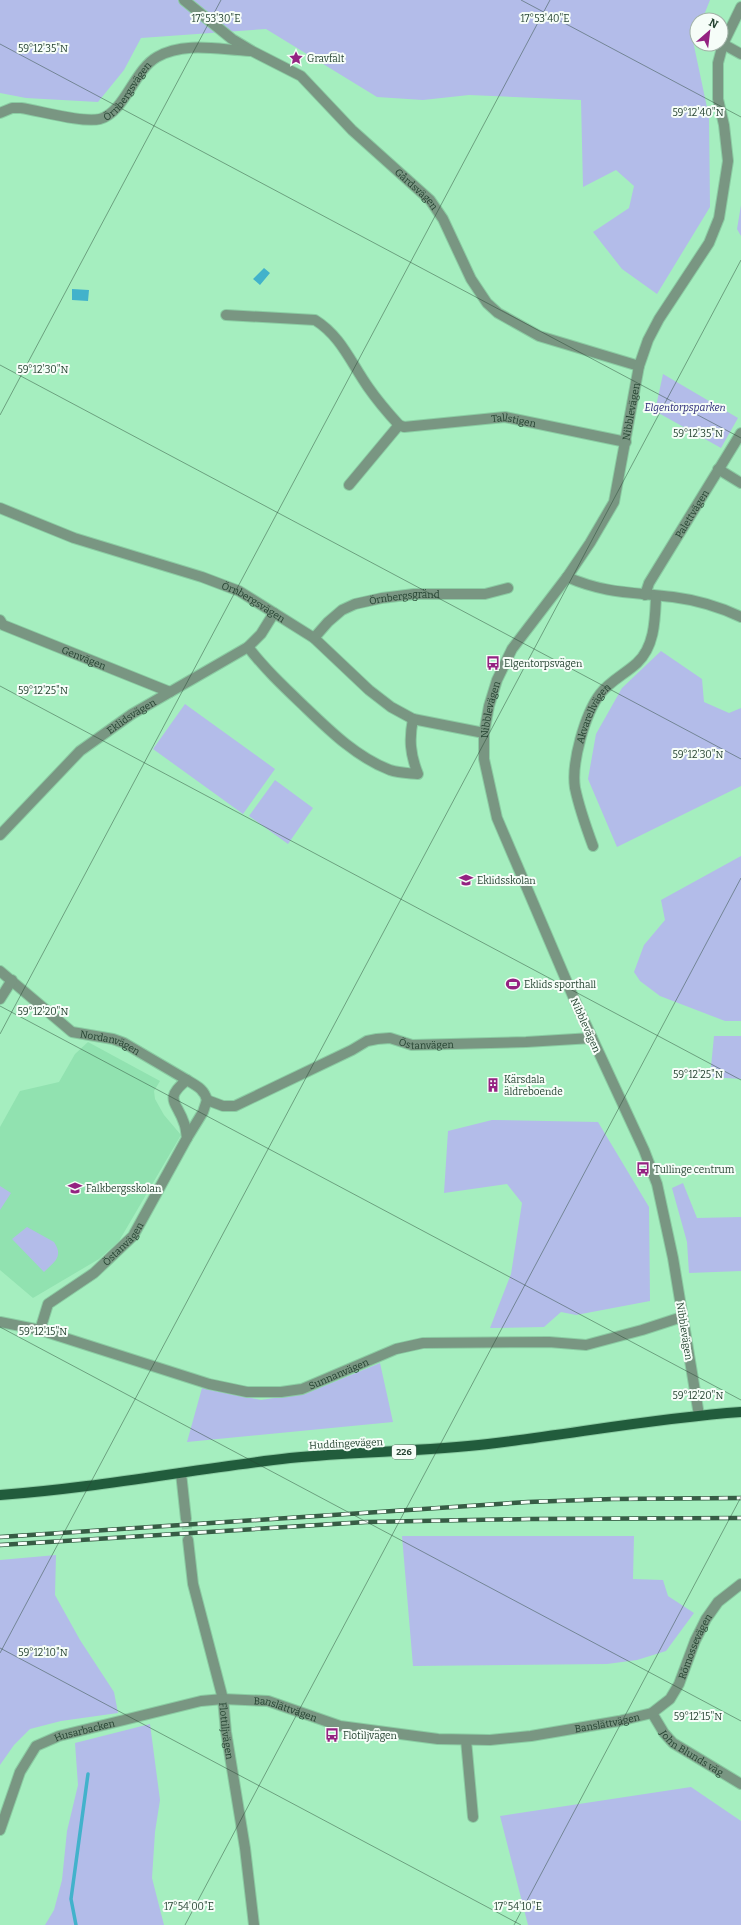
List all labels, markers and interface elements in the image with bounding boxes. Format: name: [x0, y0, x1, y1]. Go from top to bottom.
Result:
north arrow: [689, 12, 729, 52]
text: 17°53'30"E: [192, 13, 240, 25]
text: 17°53'40"E: [521, 13, 569, 25]
text: N: [707, 16, 721, 32]
text: 59°12'35"N: [18, 43, 68, 55]
place icon: Gravfält: [288, 50, 304, 66]
place label: Gravfält: [307, 53, 345, 65]
street label: Örnbergsvägen: [101, 59, 155, 124]
text: 59°12'40"N: [672, 107, 724, 119]
street label: Gårdsvägen: [392, 166, 440, 213]
text: 59°12'30"N: [17, 364, 69, 376]
street label: Nibblevägen: [620, 381, 643, 442]
park label: Elgentorpsparken: [644, 402, 726, 414]
street label: Tallstigen: [491, 412, 538, 430]
text: 59°12'35"N: [673, 428, 723, 440]
street label: Palettvägen: [673, 487, 712, 541]
street label: Örnbergsvägen: [220, 579, 288, 626]
street label: Örnbergsgränd: [368, 589, 440, 608]
street label: Genvägen: [60, 644, 108, 673]
bus stop icon: Elgentorpsvägen: [485, 655, 501, 671]
place label: Elgentorpsvägen: [504, 658, 583, 670]
street label: Nibblevägen: [479, 679, 504, 738]
street label: Akvarellvägen: [574, 681, 614, 745]
text: 59°12'25"N: [18, 685, 68, 697]
street label: Eklidsvägen: [105, 696, 159, 737]
text: 59°12'30"N: [672, 749, 724, 761]
school or university icon: Eklidsskolan: [458, 872, 474, 888]
place label: Eklidsskolan: [477, 875, 536, 887]
sports icon: Eklids sporthall: [505, 976, 521, 992]
place label: Eklids sporthall: [524, 979, 596, 991]
street label: Nibblevägen: [568, 996, 603, 1055]
text: 59°12'20"N: [18, 1006, 68, 1018]
street label: Nordanvägen: [79, 1028, 142, 1058]
street label: Östanvägen: [397, 1035, 455, 1052]
text: 59°12'25"N: [673, 1069, 723, 1081]
place label: Kärsdala äldreboende: [504, 1074, 563, 1098]
building icon: Kärsdala äldreboende: [485, 1077, 501, 1093]
bus stop icon: Tullinge centrum: [635, 1161, 651, 1177]
place label: Tullinge centrum: [654, 1164, 735, 1176]
school or university icon: Falkbergsskolan: [67, 1180, 83, 1196]
place label: Falkbergsskolan: [86, 1183, 162, 1195]
street label: Östanvägen: [100, 1220, 147, 1269]
street label: Nibblevägen: [674, 1301, 695, 1362]
text: 59°12'15"N: [19, 1326, 67, 1338]
street label: Sunnanvägen: [307, 1356, 371, 1392]
text: 59°12'20"N: [673, 1390, 723, 1402]
street label: Huddingevägen: [309, 1436, 384, 1452]
road number: 226: [392, 1445, 416, 1459]
street label: Römossevägen: [676, 1611, 715, 1681]
text: 59°12'10"N: [18, 1647, 68, 1659]
street label: Banslättvägen: [253, 1695, 319, 1725]
street label: Flottiljvägen: [216, 1702, 235, 1761]
street label: Banslättvägen: [574, 1711, 642, 1735]
text: 59°12'15"N: [674, 1711, 722, 1723]
street label: Husarbacken: [52, 1717, 117, 1744]
bus stop icon: Flotiljvägen: [324, 1727, 340, 1743]
street label: John Blunds väg: [656, 1728, 726, 1779]
place label: Flotiljvägen: [343, 1730, 398, 1742]
text: 17°54'00"E: [164, 1901, 214, 1913]
text: 17°54'10"E: [494, 1901, 542, 1913]

